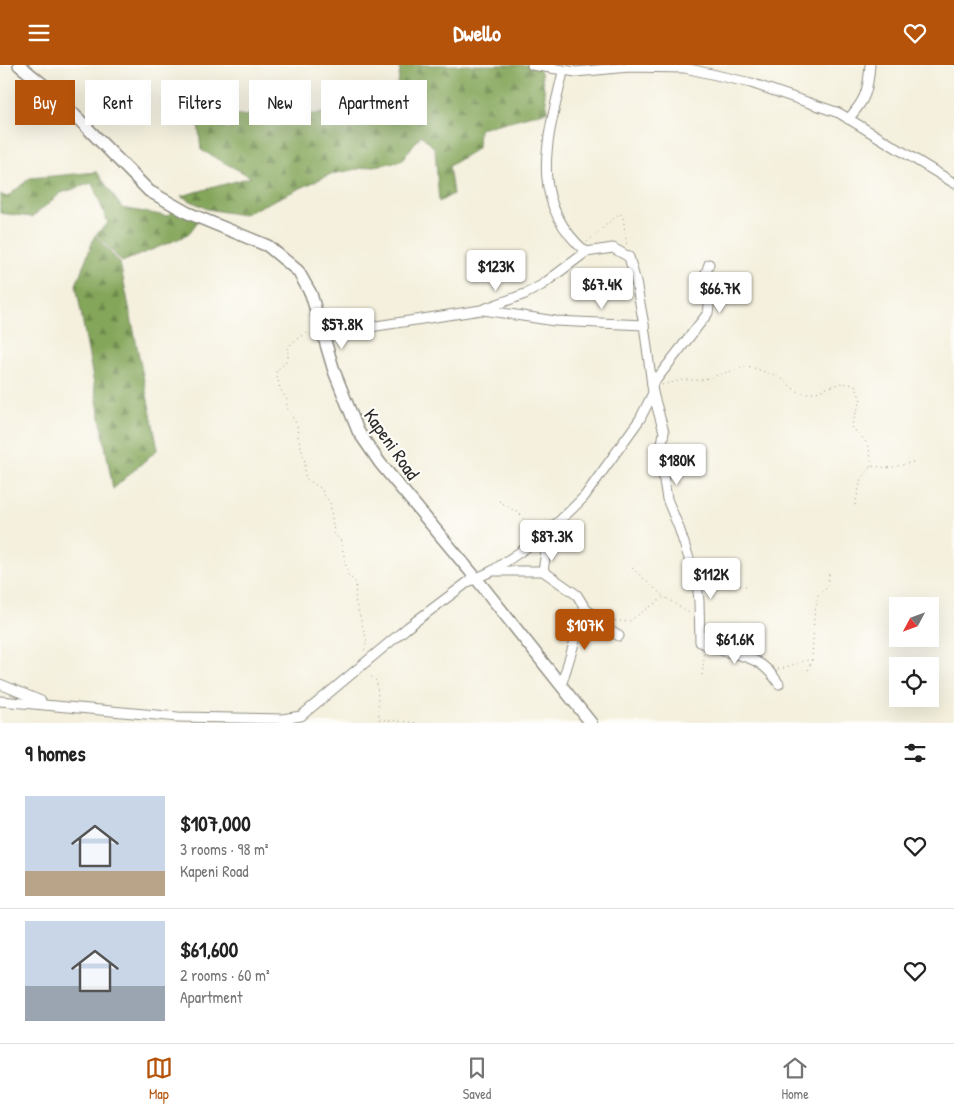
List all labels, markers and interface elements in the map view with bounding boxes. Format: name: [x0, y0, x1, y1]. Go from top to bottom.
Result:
text: Dwello: [453, 18, 501, 48]
icon: menu: [25, 19, 53, 47]
icon: heart: [901, 19, 929, 47]
chip: Buy: [15, 80, 75, 125]
chip: Rent: [85, 80, 151, 125]
chip: Filters: [161, 80, 239, 125]
chip: New: [249, 80, 311, 125]
chip: Apartment: [321, 80, 427, 125]
pin: $123K: [461, 249, 531, 292]
text: $123K: [478, 255, 514, 277]
pin: $67.4K: [561, 267, 643, 310]
pin: $66.7K: [679, 271, 761, 314]
text: $67.4K: [582, 273, 622, 295]
text: $66.7K: [700, 277, 740, 299]
pin: $57.8K: [301, 307, 383, 350]
text: $57.8K: [321, 313, 363, 335]
street label: Kapeni Road: [358, 403, 426, 485]
pin: $180K: [642, 443, 712, 486]
text: $180K: [659, 449, 695, 471]
pin: $87.3K: [511, 519, 593, 562]
text: $87.3K: [531, 525, 573, 547]
pin: $112K: [676, 557, 746, 600]
text: $112K: [693, 563, 729, 585]
north arrow: [889, 597, 939, 647]
map controls: [889, 597, 939, 707]
pin: $107K: [550, 609, 620, 651]
text: $107K: [566, 614, 604, 636]
pin: $61.6K: [694, 623, 776, 665]
text: $61.6K: [716, 628, 754, 650]
button: locate: [889, 657, 939, 707]
text: 9 homes: [25, 739, 86, 768]
icon: filters: [901, 739, 929, 767]
text: $107,000: [180, 809, 251, 838]
icon: home: [65, 816, 125, 876]
icon: heart: [901, 832, 929, 860]
text: 3 rooms · 98 m²: [180, 838, 269, 860]
text: Kapeni Road: [180, 860, 249, 882]
text: $61,600: [180, 935, 238, 964]
icon: home: [65, 941, 125, 1001]
icon: heart: [901, 957, 929, 985]
text: 2 rooms · 60 m²: [180, 964, 270, 986]
text: Apartment: [180, 986, 243, 1008]
tab: Map: [145, 1054, 173, 1103]
tab: Saved: [463, 1054, 491, 1103]
tab: Home: [781, 1054, 809, 1103]

